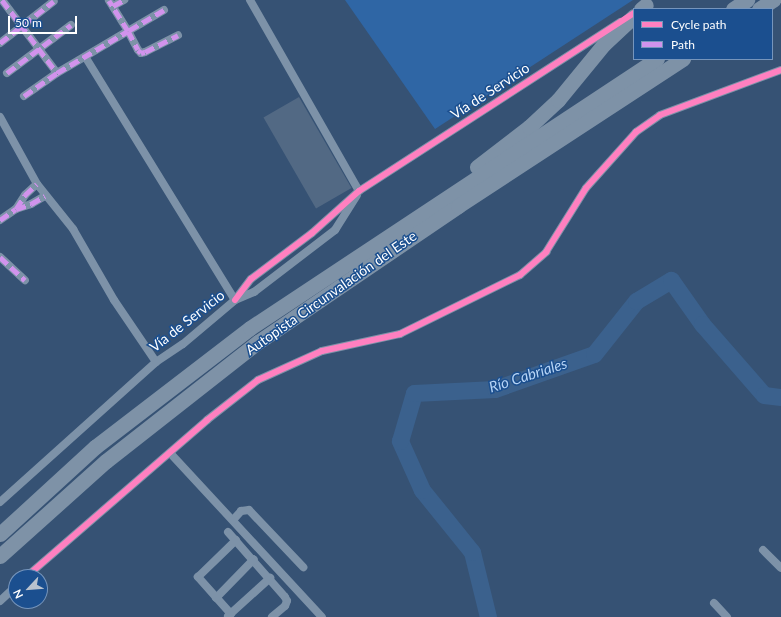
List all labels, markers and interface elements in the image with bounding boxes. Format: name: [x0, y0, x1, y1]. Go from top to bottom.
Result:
scale bar: [10, 8, 79, 34]
legend: [633, 8, 773, 60]
text: 50 m: [15, 15, 42, 30]
text: Cycle path: [671, 17, 726, 32]
text: Path: [671, 37, 695, 52]
street label: Vía de Servicio: [447, 59, 533, 123]
street label: Autopista Circunvalación del Este: [242, 227, 420, 359]
street label: Vía de Servicio: [146, 287, 228, 355]
water label: Río Cabriales: [487, 354, 569, 396]
north arrow: [8, 569, 48, 609]
text: N: [10, 587, 25, 601]

